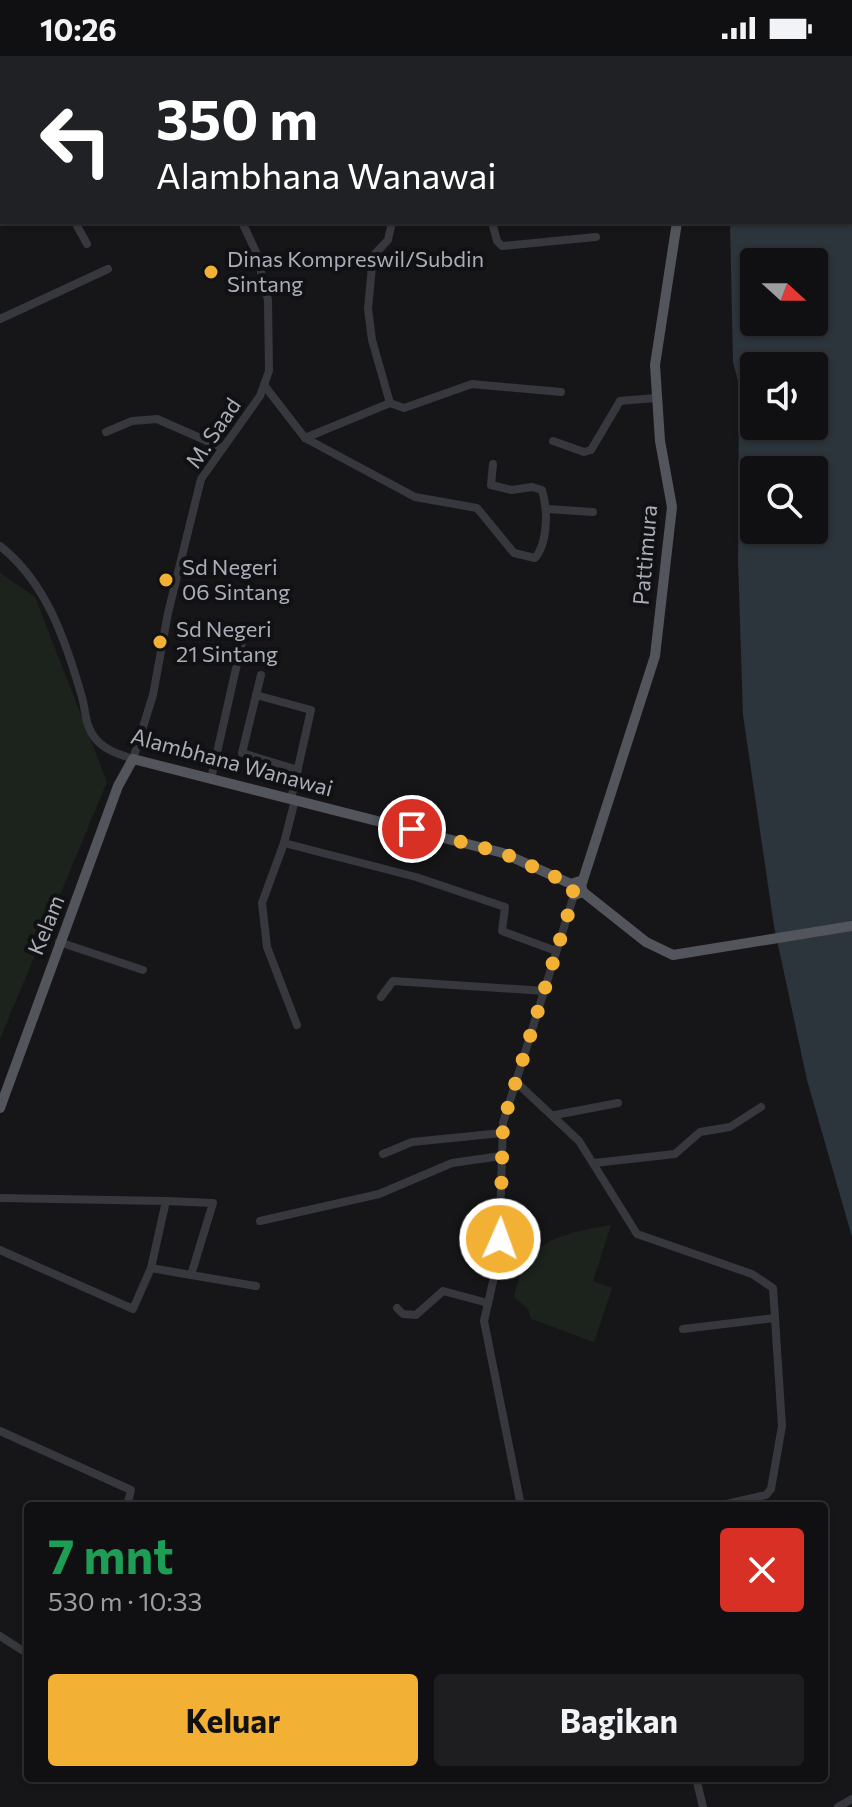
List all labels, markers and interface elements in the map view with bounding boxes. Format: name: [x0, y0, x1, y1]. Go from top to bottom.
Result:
text: 10:26: [40, 10, 117, 47]
text: 350 m: [156, 83, 318, 152]
icon: left: [24, 88, 128, 192]
text: Alambhana Wanawai: [156, 152, 497, 196]
place label: Dinas Kompreswil/Subdin Sintang: [227, 245, 484, 297]
north arrow: [740, 248, 828, 336]
map controls: [740, 248, 828, 544]
marker: Dinas Kompreswil/Subdin Sintang: [202, 263, 220, 281]
button: sound: [740, 352, 828, 440]
street label: M. Saad: [179, 392, 246, 473]
button: search: [740, 456, 828, 544]
street label: Pattimura: [627, 504, 662, 606]
place label: Sd Negeri 06 Sintang: [182, 553, 290, 605]
marker: Sd Negeri 06 Sintang: [157, 571, 175, 589]
place label: Sd Negeri 21 Sintang: [176, 615, 278, 667]
marker: Sd Negeri 21 Sintang: [151, 633, 169, 651]
street label: Alambhana Wanawai: [128, 722, 336, 801]
pin: [378, 795, 446, 863]
icon: arrive: [390, 807, 434, 851]
street label: Kelam: [21, 891, 70, 959]
position arrow: [458, 1197, 542, 1281]
text: 7 mnt: [48, 1525, 173, 1584]
button: close: [720, 1528, 804, 1612]
text: 530 m · 10:33: [48, 1585, 202, 1616]
button: Keluar: [48, 1674, 418, 1766]
button: Bagikan: [434, 1674, 804, 1766]

